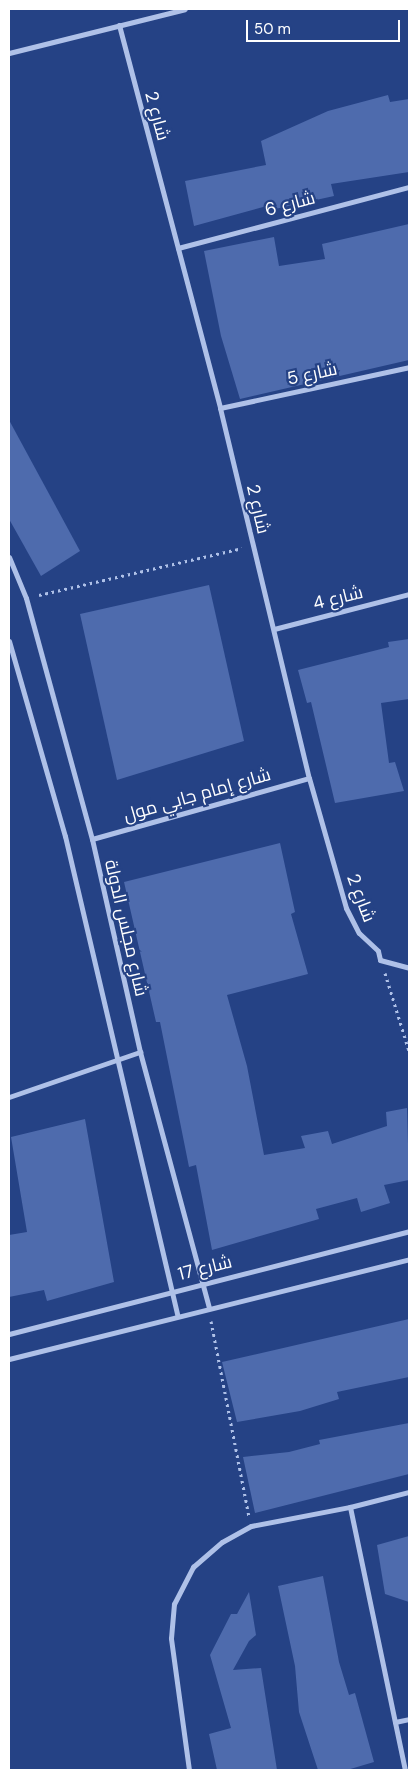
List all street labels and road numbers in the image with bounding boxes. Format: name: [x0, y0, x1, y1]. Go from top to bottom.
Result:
street label: شارع 2: [140, 89, 174, 143]
street label: شارع 6: [263, 187, 317, 221]
street label: شارع 5: [285, 358, 339, 390]
street label: شارع 2: [242, 482, 274, 536]
street label: شارع 4: [311, 581, 365, 615]
street label: شارع إمام جابي مول: [121, 764, 273, 826]
street label: شارع مجلس الدولة: [100, 858, 152, 998]
street label: شارع 2: [342, 871, 380, 925]
street label: شارع 17: [176, 1251, 234, 1285]

